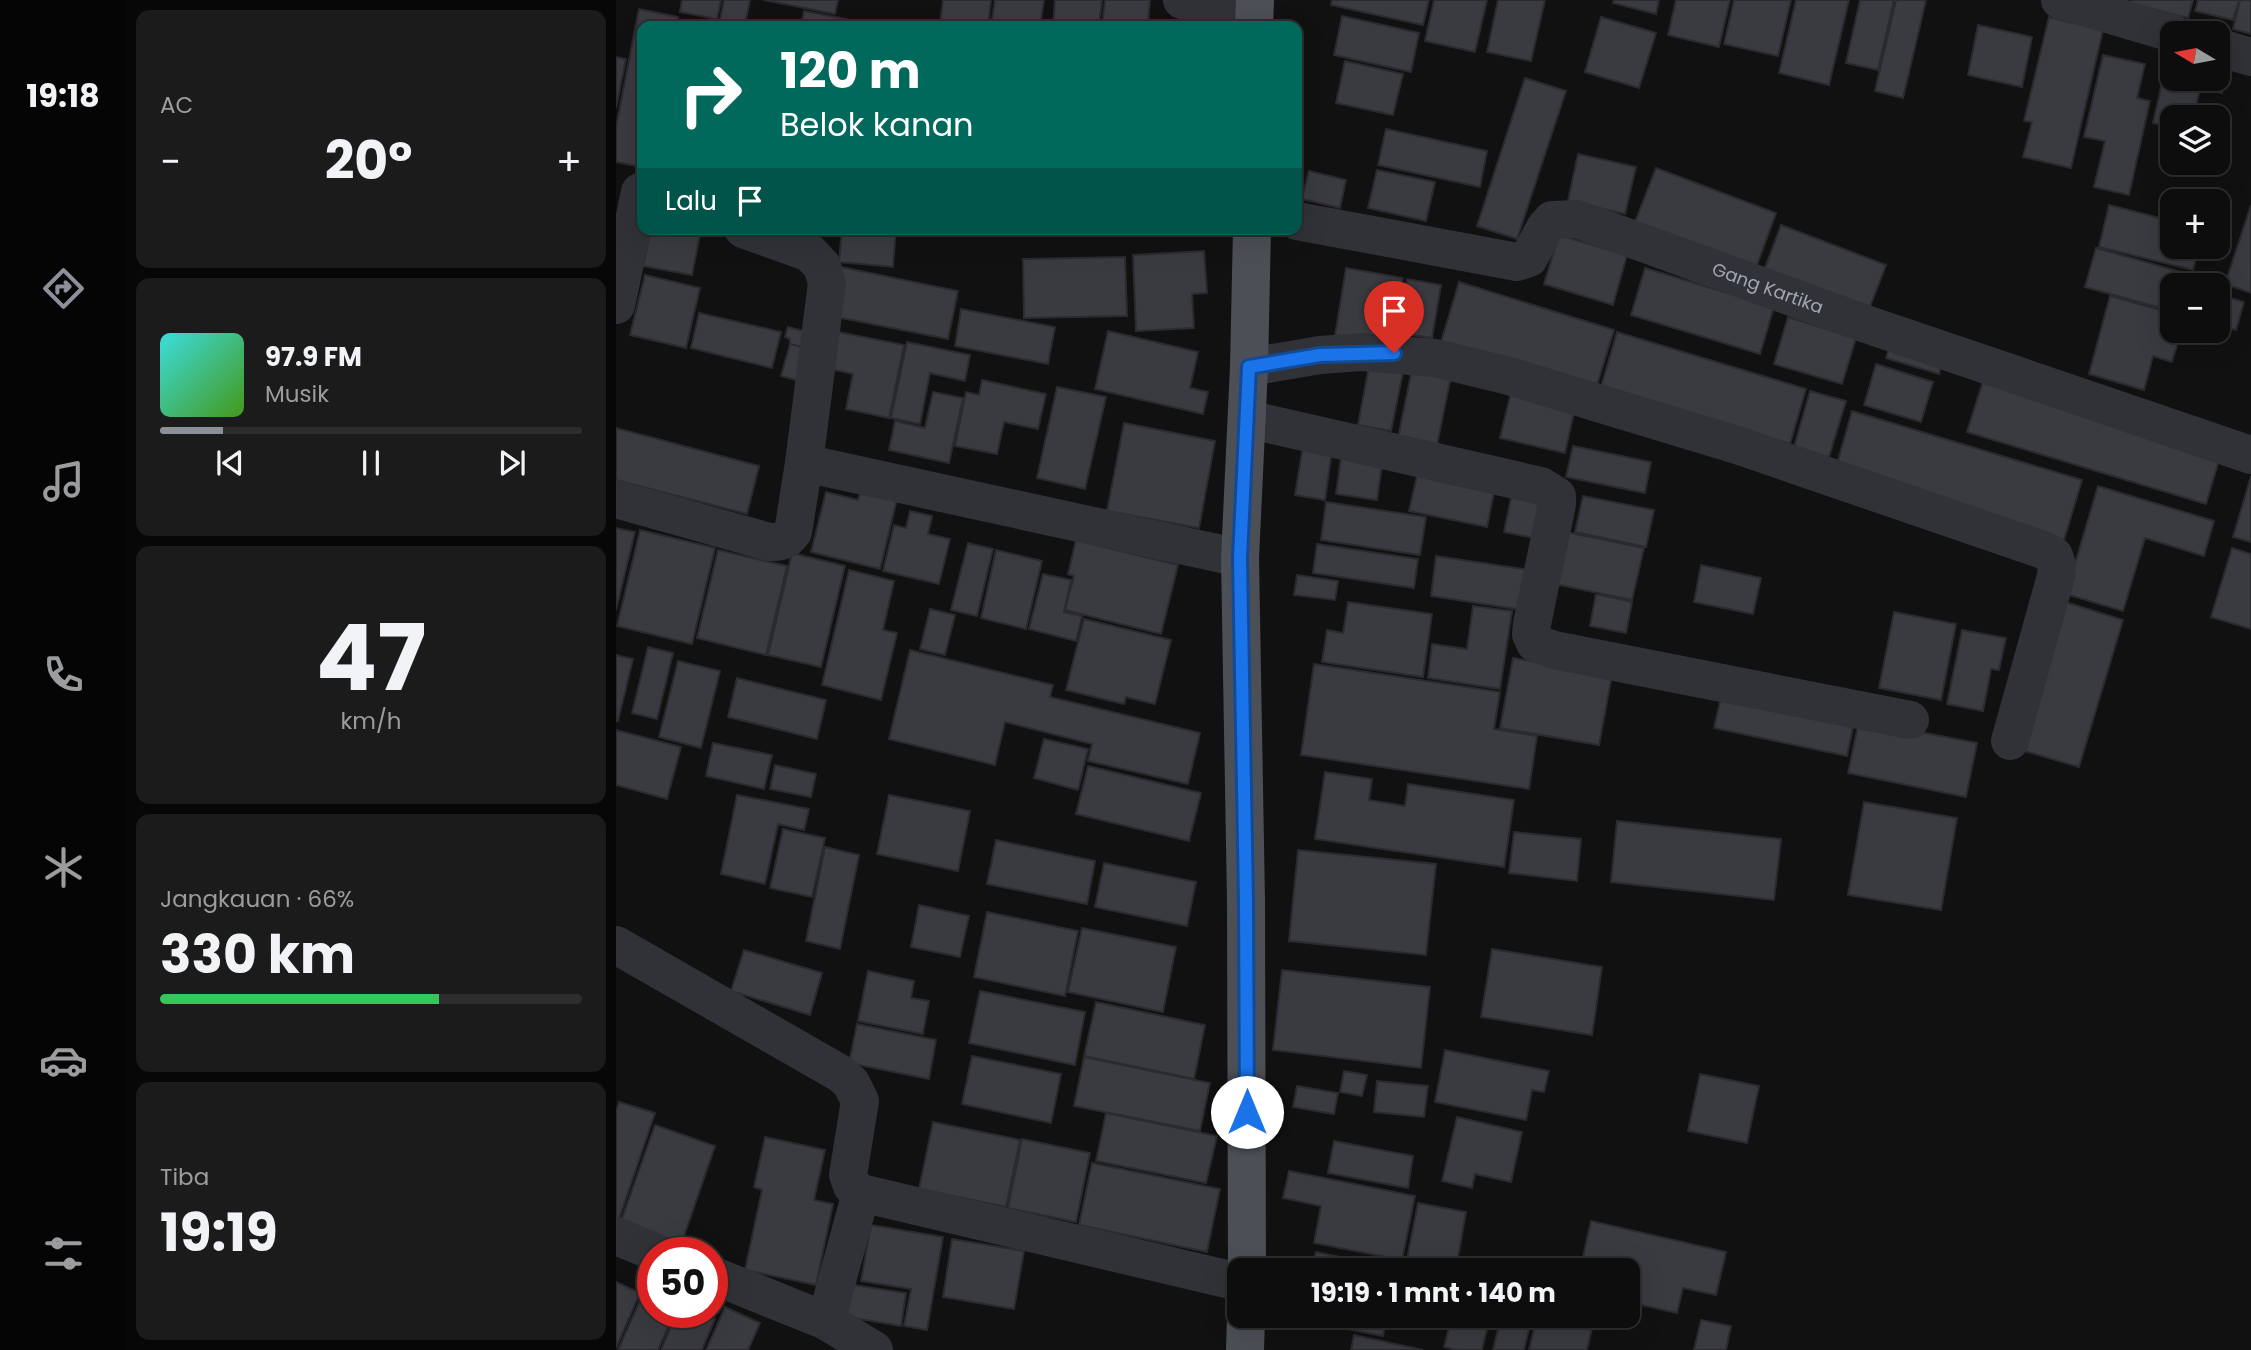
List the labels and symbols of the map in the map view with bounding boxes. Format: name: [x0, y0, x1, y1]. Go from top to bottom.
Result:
north arrow: [2160, 21, 2230, 91]
street label: Gang Kartika: [1709, 256, 1827, 320]
pin: [1364, 281, 1424, 353]
position arrow: [1210, 1075, 1284, 1149]
speed limit sign: 50: [637, 1237, 728, 1328]

